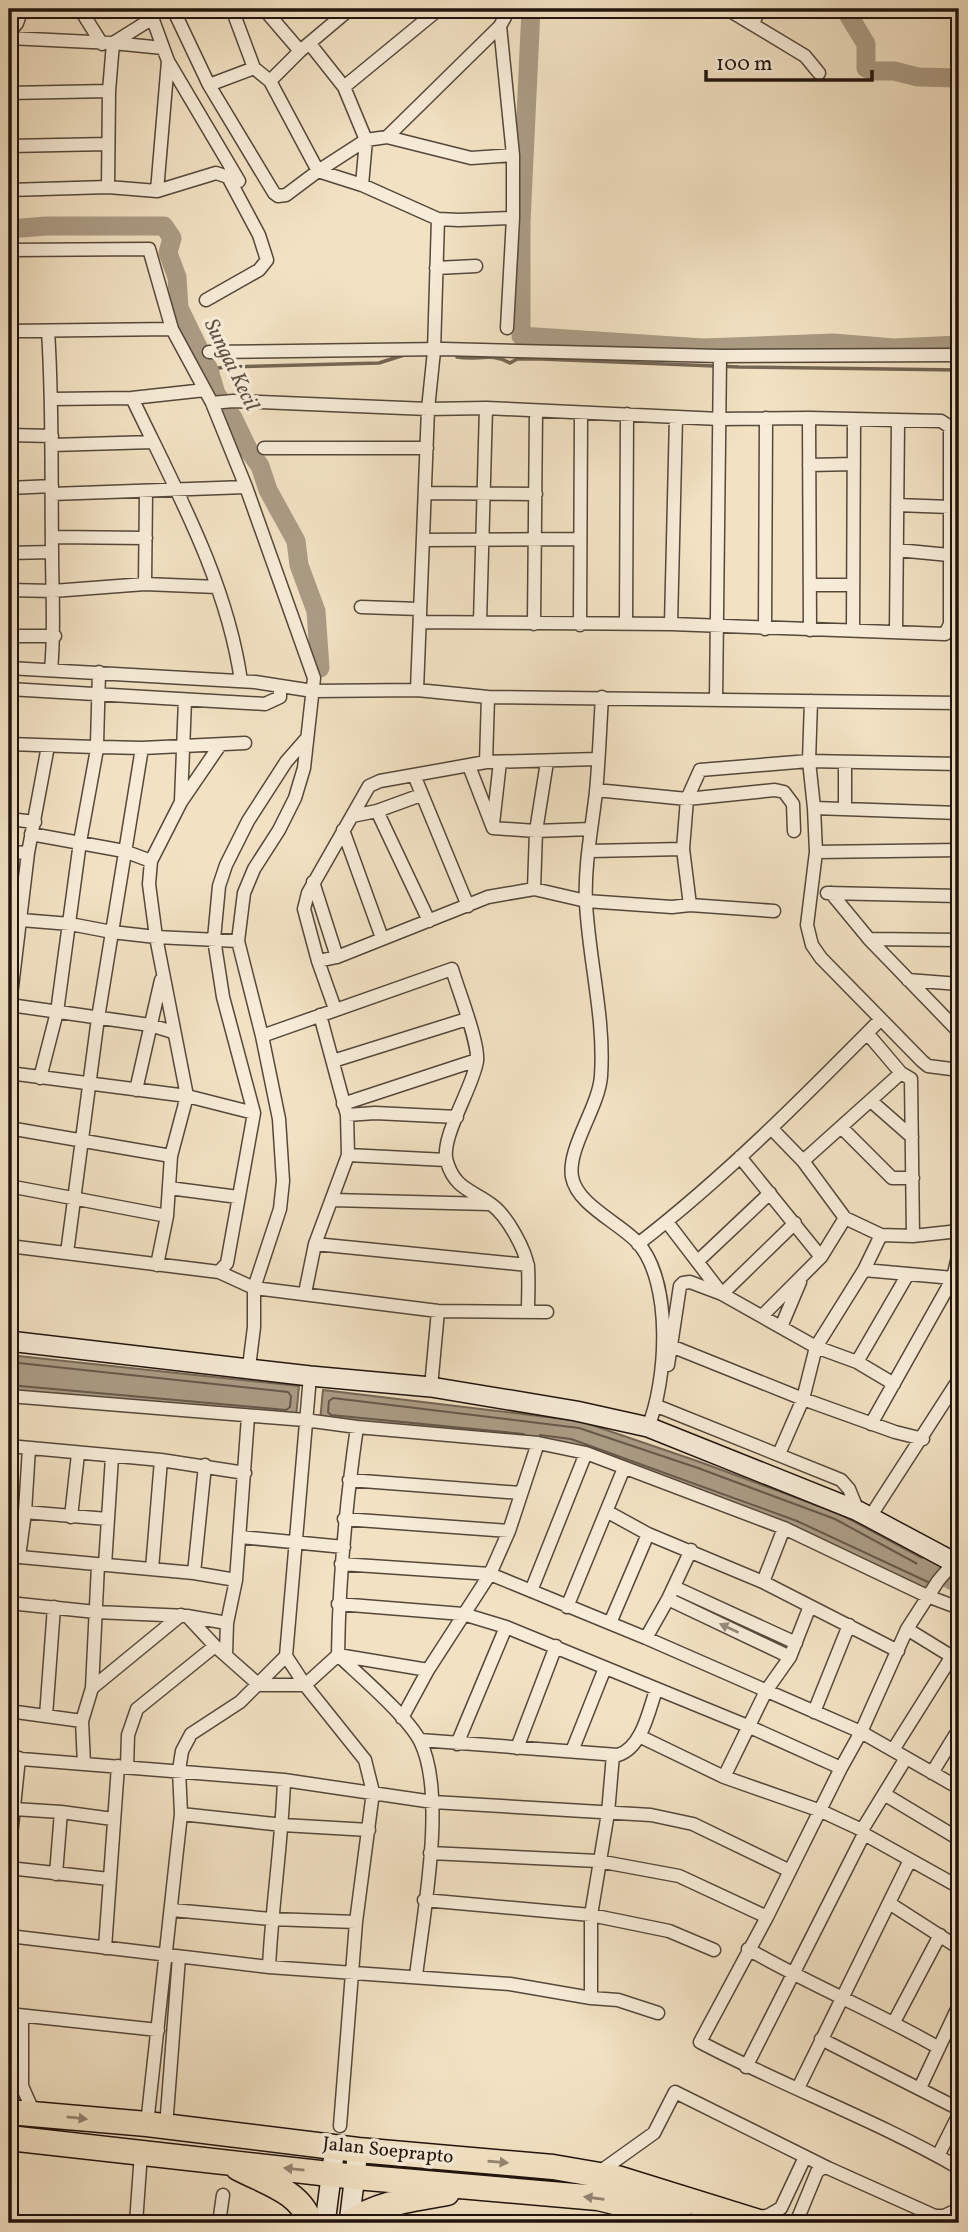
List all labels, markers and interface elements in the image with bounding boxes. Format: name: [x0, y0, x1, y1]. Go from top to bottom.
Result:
scale bar: [706, 38, 872, 82]
text: 100 m: [716, 50, 773, 79]
water label: Sungai Kecil: [196, 314, 266, 416]
one-way arrow: [719, 1622, 739, 1634]
one-way arrow: [66, 2112, 88, 2123]
street label: Jalan Soeprapto: [321, 2131, 455, 2171]
one-way arrow: [487, 2157, 509, 2168]
one-way arrow: [283, 2164, 305, 2175]
one-way arrow: [583, 2192, 605, 2203]

